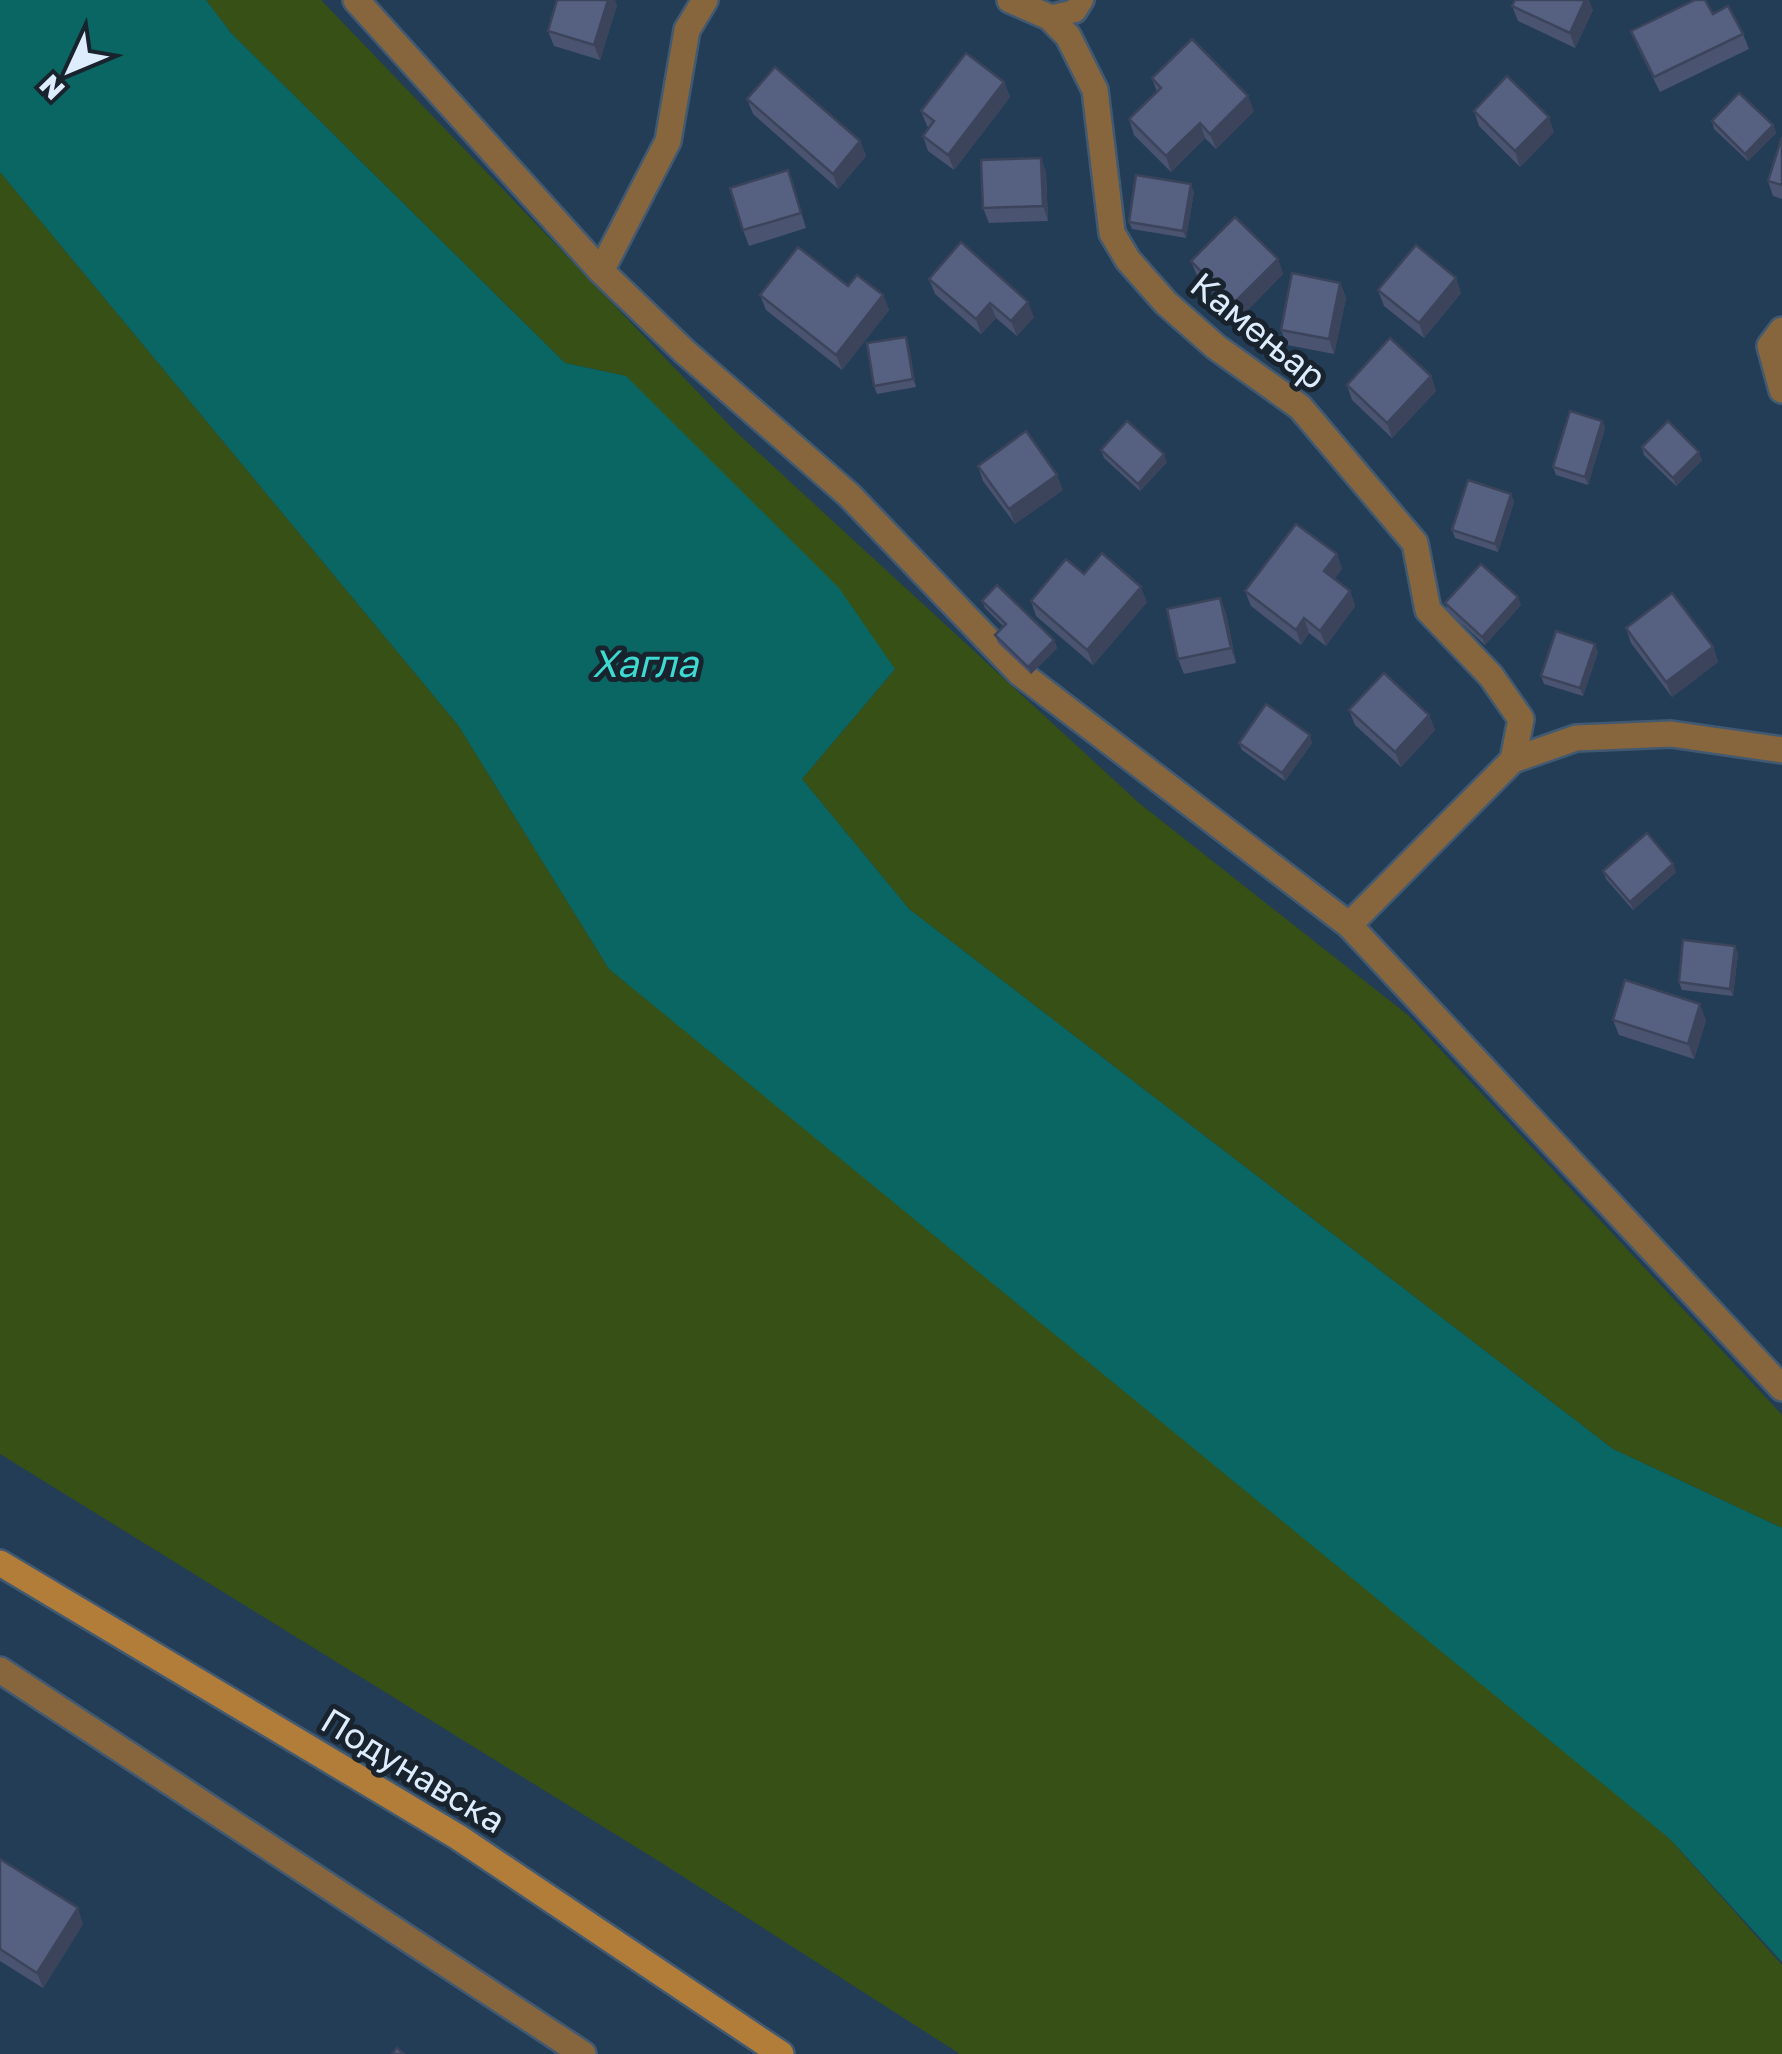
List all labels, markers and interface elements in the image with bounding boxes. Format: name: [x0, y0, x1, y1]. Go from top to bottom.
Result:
north arrow: [20, 20, 120, 120]
text: N: [32, 69, 71, 107]
street label: Камењар: [1183, 263, 1335, 397]
water label: Хагла: [592, 640, 699, 685]
street label: Подунавска: [314, 1699, 513, 1841]

